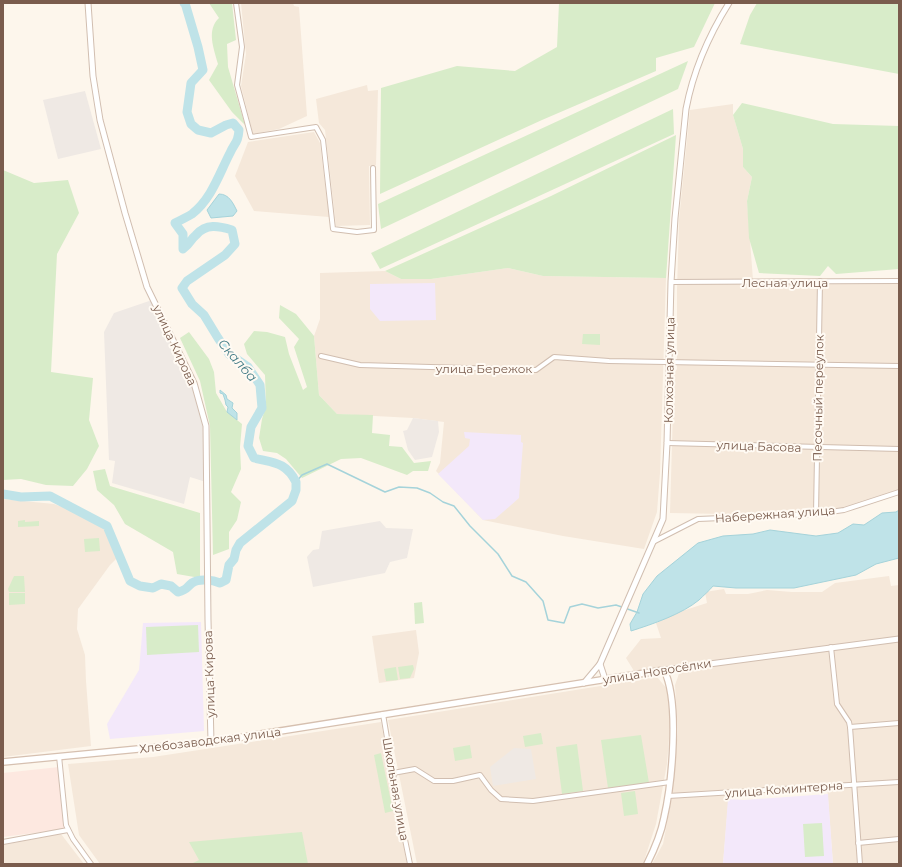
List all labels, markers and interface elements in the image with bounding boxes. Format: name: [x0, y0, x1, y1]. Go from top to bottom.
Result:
street label: Лесная улица: [742, 275, 828, 290]
street label: улица Кирова: [149, 301, 200, 388]
street label: Колхозная улица: [661, 317, 677, 423]
street label: Песочный переулок: [809, 334, 827, 462]
water label: Скалба: [215, 335, 261, 385]
street label: улица Бережок: [435, 361, 532, 376]
street label: улица Басова: [715, 437, 802, 455]
street label: Набережная улица: [714, 502, 836, 526]
street label: улица Кирова: [200, 630, 218, 719]
street label: улица Новосёлки: [601, 655, 712, 687]
street label: Хлебозаводская улица: [138, 724, 282, 756]
street label: Школьная улица: [380, 736, 412, 842]
street label: улица Коминтерна: [723, 777, 844, 801]

